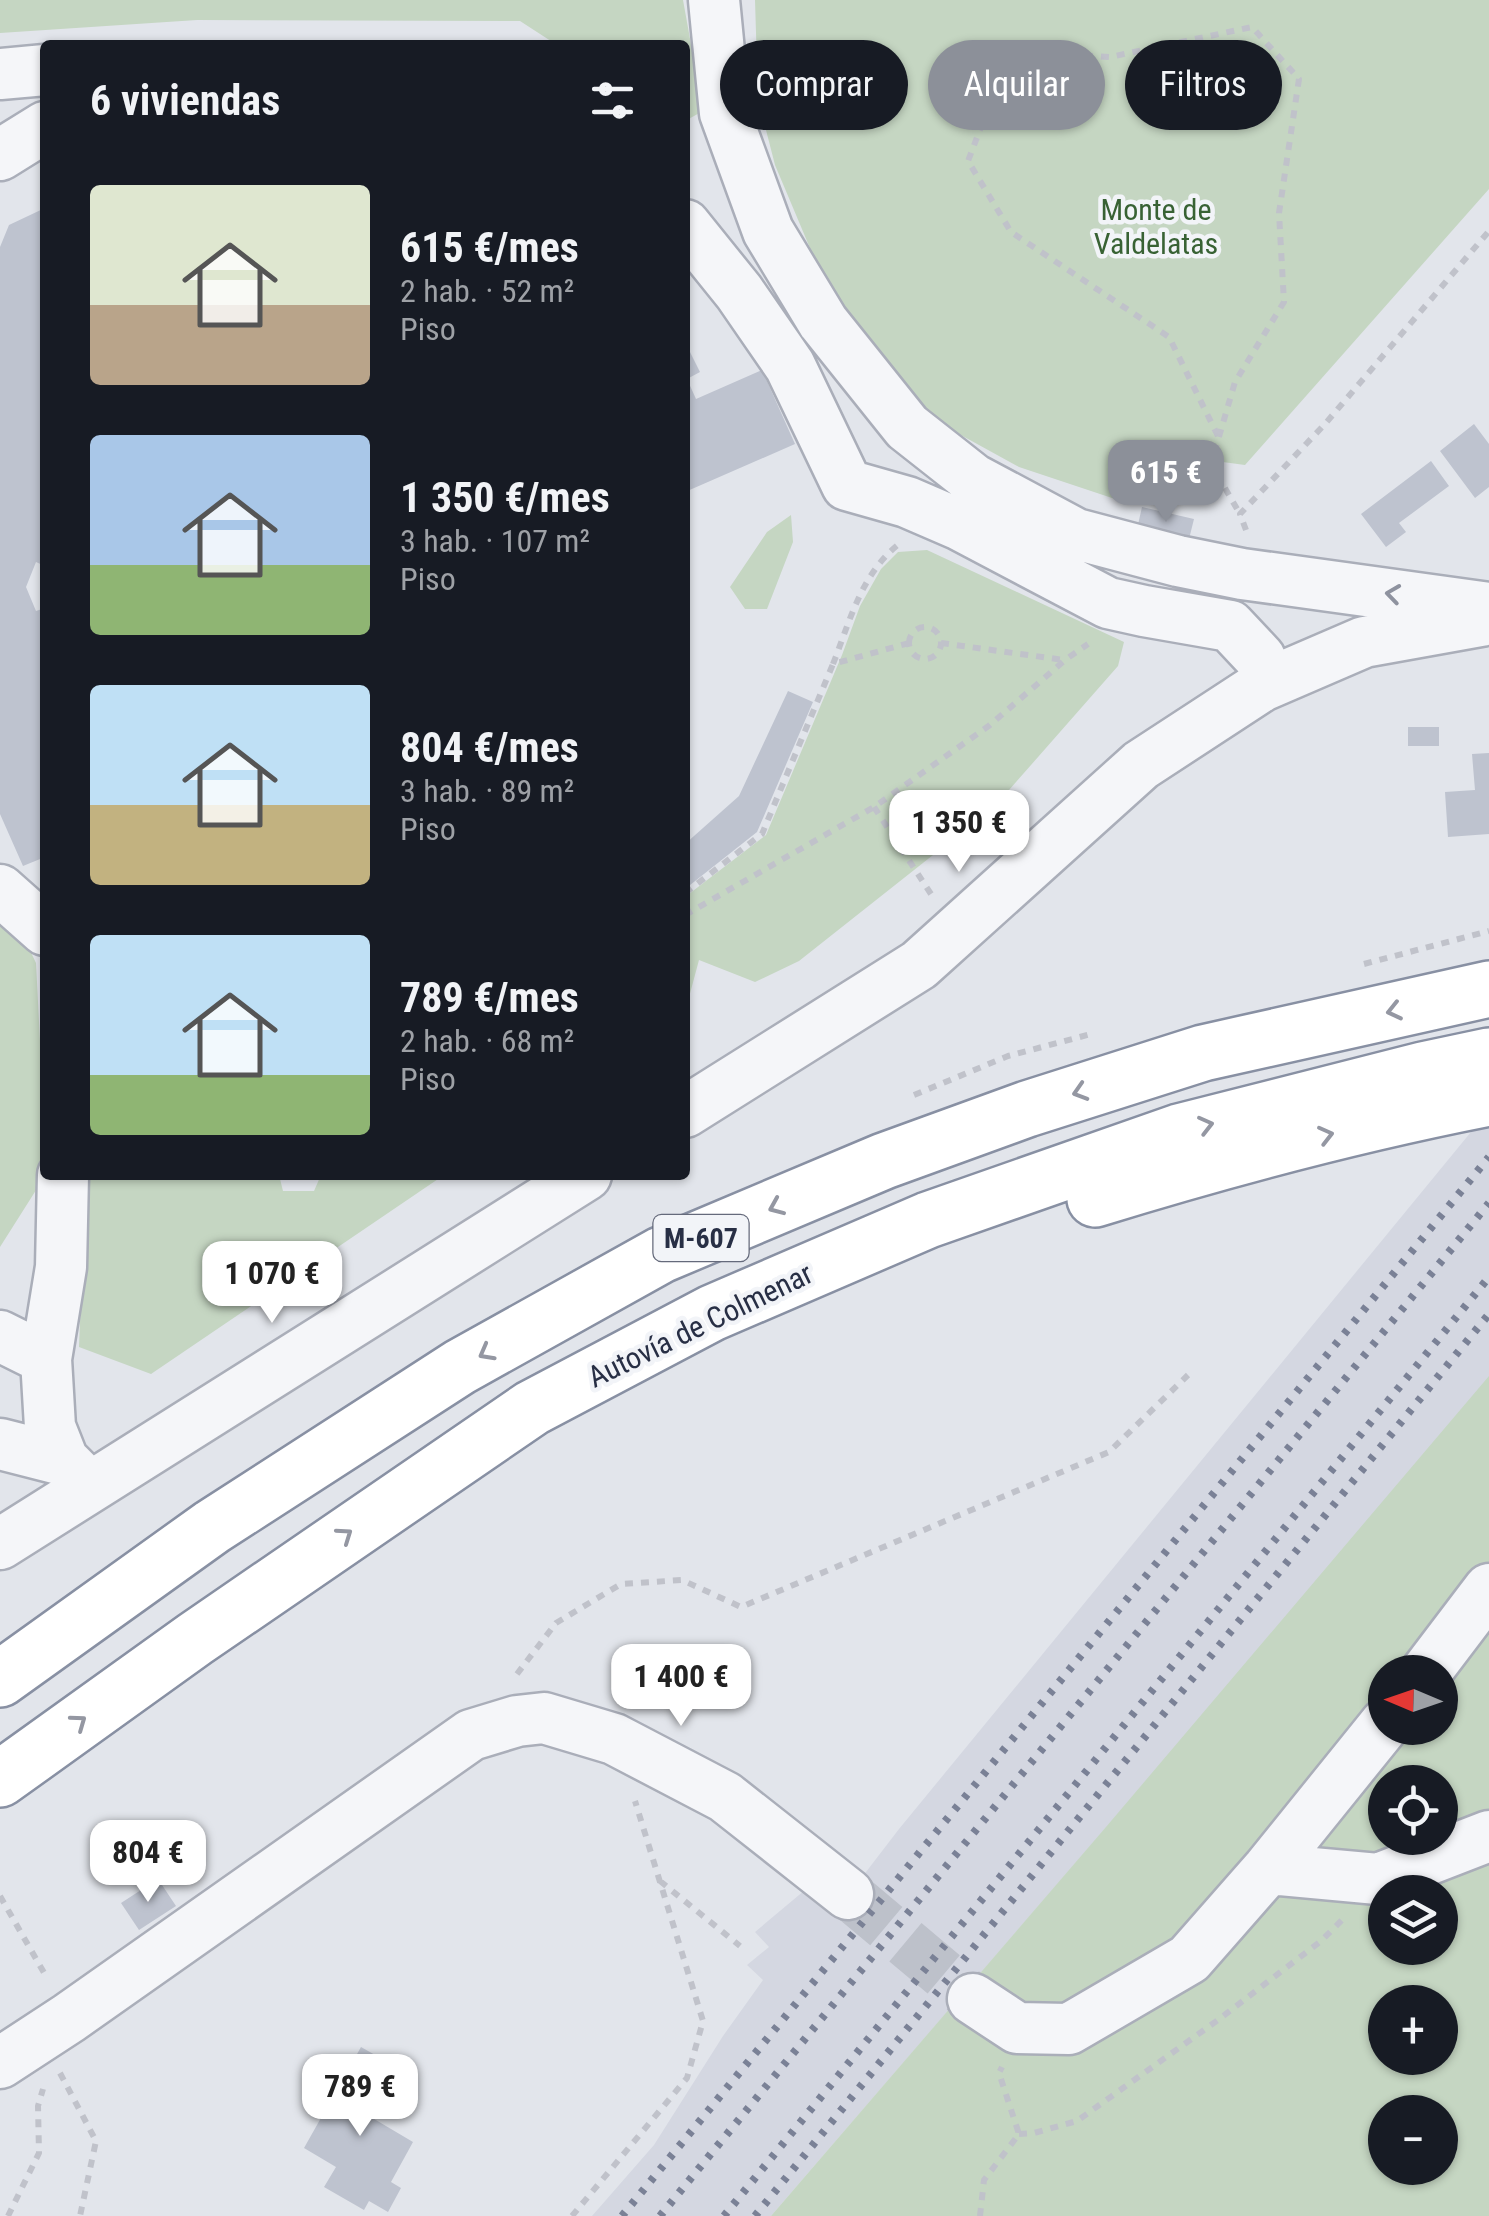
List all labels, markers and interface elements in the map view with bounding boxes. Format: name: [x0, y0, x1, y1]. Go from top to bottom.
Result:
chip: Comprar: [720, 40, 908, 130]
chip: Alquilar: [928, 40, 1105, 130]
chip: Filtros: [1125, 40, 1282, 130]
icon: filters: [585, 73, 640, 128]
text: 6 viviendas: [90, 76, 280, 125]
park label: Monte de Valdelatas: [1094, 192, 1218, 261]
text: 615 €/mes: [400, 223, 579, 272]
icon: home: [170, 225, 290, 345]
text: 2 hab. · 52 m²: [400, 272, 574, 310]
text: Piso: [400, 310, 456, 348]
pin: 615 €: [1096, 440, 1236, 525]
text: 615 €: [1130, 453, 1202, 491]
text: 1 350 €/mes: [400, 473, 610, 522]
icon: home: [170, 475, 290, 595]
text: 3 hab. · 107 m²: [400, 522, 590, 560]
text: Piso: [400, 560, 456, 598]
one-way arrow: [1384, 584, 1401, 605]
text: 804 €/mes: [400, 723, 579, 772]
icon: home: [170, 725, 290, 845]
text: 3 hab. · 89 m²: [400, 772, 574, 810]
pin: 1 350 €: [867, 790, 1051, 875]
text: 1 350 €: [911, 803, 1007, 841]
text: Piso: [400, 810, 456, 848]
text: 789 €/mes: [400, 973, 579, 1022]
icon: home: [170, 975, 290, 1095]
one-way arrow: [1386, 999, 1403, 1020]
text: 2 hab. · 68 m²: [400, 1022, 574, 1060]
text: Piso: [400, 1060, 456, 1098]
one-way arrow: [1072, 1080, 1089, 1101]
one-way arrow: [1197, 1116, 1214, 1137]
one-way arrow: [1317, 1126, 1334, 1147]
one-way arrow: [768, 1195, 785, 1215]
road number: M-607: [654, 1215, 748, 1261]
pin: 1 070 €: [180, 1241, 364, 1326]
text: 1 070 €: [224, 1254, 320, 1292]
street label: Autovía de Colmenar: [582, 1255, 818, 1395]
one-way arrow: [478, 1340, 496, 1360]
one-way arrow: [333, 1529, 352, 1547]
pin: 1 400 €: [589, 1644, 773, 1729]
north arrow: [1368, 1655, 1458, 1745]
map controls: [1368, 1655, 1458, 2185]
text: 1 400 €: [633, 1657, 729, 1695]
one-way arrow: [68, 1716, 86, 1734]
button: locate: [1368, 1765, 1458, 1855]
pin: 804 €: [78, 1820, 218, 1905]
text: 804 €: [112, 1833, 184, 1871]
button: layers: [1368, 1875, 1458, 1965]
button: +: [1368, 1985, 1458, 2075]
pin: 789 €: [290, 2054, 430, 2139]
text: 789 €: [324, 2067, 396, 2105]
button: −: [1368, 2095, 1458, 2185]

